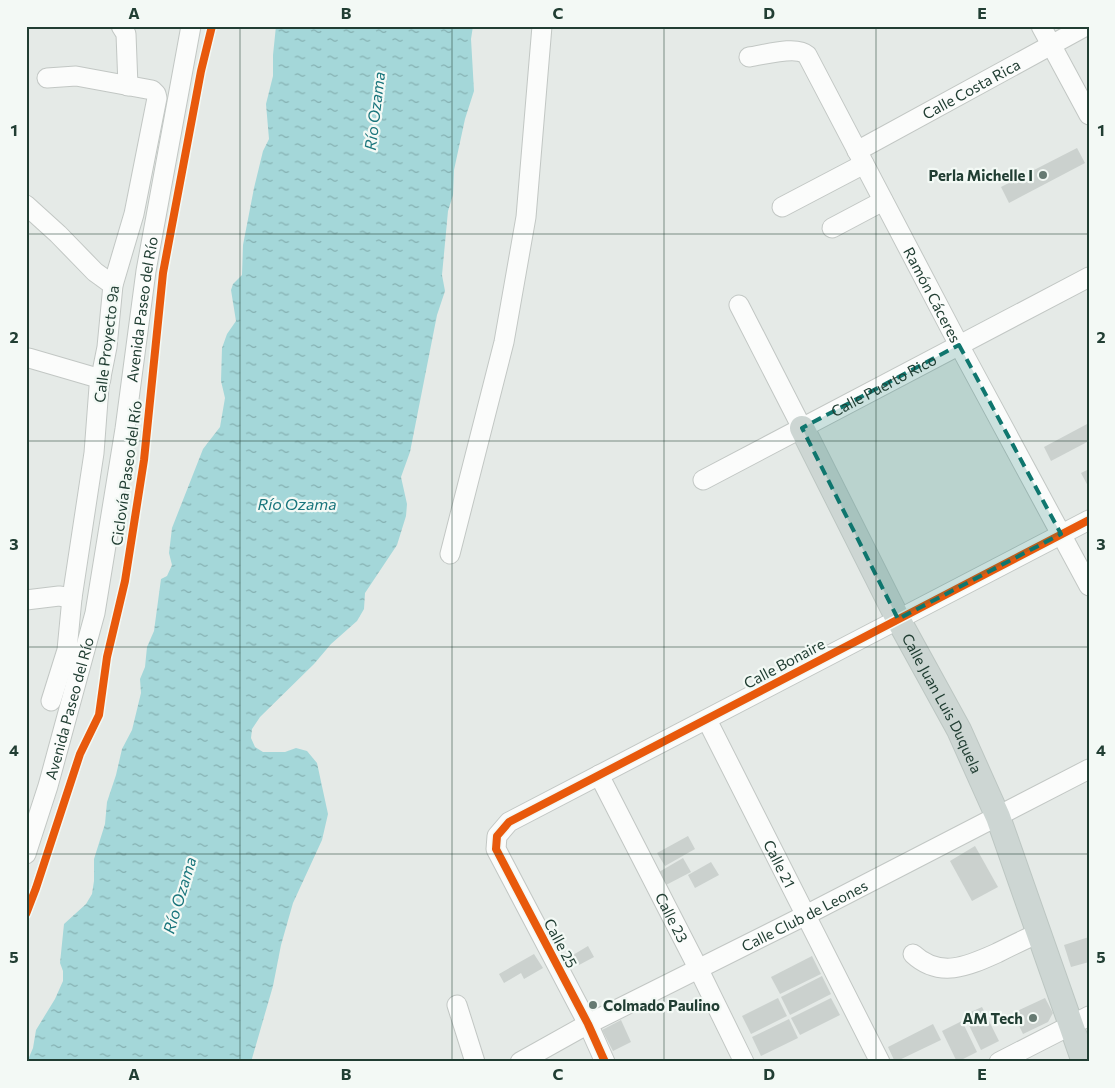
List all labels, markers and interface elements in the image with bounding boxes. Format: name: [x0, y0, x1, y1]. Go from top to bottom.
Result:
text: A: [128, 3, 140, 22]
text: B: [341, 3, 352, 22]
text: C: [553, 3, 564, 22]
text: D: [763, 3, 775, 22]
text: E: [977, 3, 987, 22]
street label: Calle Costa Rica: [919, 55, 1023, 123]
water label: Río Ozama: [360, 71, 388, 151]
text: 1: [10, 120, 18, 139]
text: 1: [1097, 120, 1105, 139]
place label: Perla Michelle I: [928, 166, 1033, 184]
marker: Perla Michelle I: [1037, 169, 1049, 181]
street label: Avenida Paseo del Río: [122, 235, 161, 383]
street label: Ramón Cáceres: [900, 244, 965, 346]
street label: Calle Proyecto 9a: [90, 284, 122, 404]
text: 2: [9, 327, 19, 346]
text: 2: [1096, 327, 1106, 346]
street label: Calle Puerto Rico: [828, 350, 939, 420]
street label: Ciclovía Paseo del Río: [107, 399, 145, 547]
water label: Río Ozama: [257, 494, 337, 513]
text: 3: [9, 534, 19, 553]
text: 3: [1096, 534, 1106, 553]
street label: Calle Juan Luis Duquela: [899, 630, 986, 776]
street label: Calle Bonaire: [740, 634, 828, 692]
street label: Avenida Paseo del Río: [41, 635, 97, 782]
text: 4: [9, 740, 19, 759]
text: 4: [1096, 740, 1106, 759]
street label: Calle 21: [760, 837, 799, 891]
water label: Río Ozama: [158, 854, 200, 936]
street label: Calle Club de Leones: [738, 876, 871, 955]
street label: Calle 23: [652, 889, 692, 945]
street label: Calle 25: [541, 915, 581, 971]
text: 5: [9, 947, 19, 966]
text: 5: [1096, 947, 1106, 966]
place label: Colmado Paulino: [603, 996, 720, 1014]
marker: Colmado Paulino: [587, 999, 599, 1011]
place label: AM Tech: [962, 1009, 1023, 1027]
marker: AM Tech: [1027, 1012, 1039, 1024]
text: A: [128, 1064, 140, 1083]
text: B: [341, 1064, 352, 1083]
text: C: [553, 1064, 564, 1083]
text: D: [763, 1064, 775, 1083]
text: E: [977, 1064, 987, 1083]

